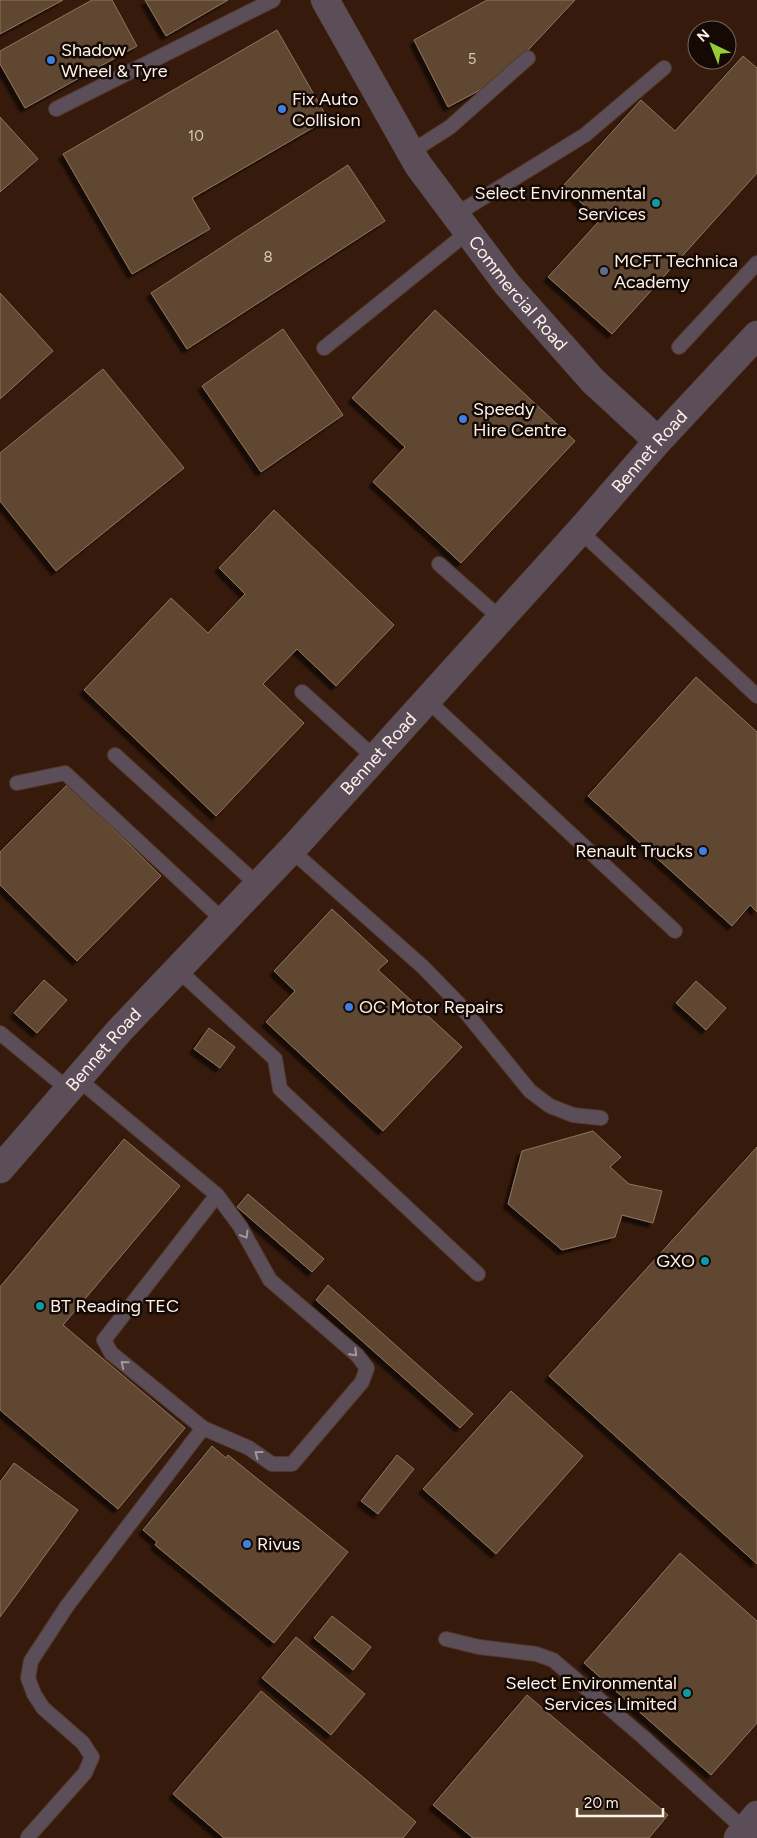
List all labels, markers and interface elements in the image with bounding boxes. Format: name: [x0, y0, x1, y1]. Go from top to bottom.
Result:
north arrow: [687, 20, 737, 70]
text: N: [694, 26, 713, 46]
place label: Shadow Wheel & Tyre: [61, 39, 168, 82]
house number: 5: [468, 50, 476, 68]
marker: Shadow Wheel & Tyre: [45, 54, 57, 66]
place label: Fix Auto Collision: [292, 88, 361, 131]
marker: Fix Auto Collision: [276, 103, 288, 115]
house number: 10: [188, 127, 204, 145]
place label: Select Environmental Services: [475, 182, 646, 225]
marker: Select Environmental Services: [650, 197, 662, 209]
street label: Commercial Road: [464, 231, 572, 355]
house number: 8: [263, 248, 273, 266]
place label: MCFT Technica Academy: [614, 250, 738, 293]
marker: MCFT Technica Academy: [598, 265, 610, 277]
place label: Speedy Hire Centre: [473, 398, 567, 441]
street label: Bennet Road: [607, 406, 692, 497]
marker: Speedy Hire Centre: [457, 413, 469, 425]
street label: Bennet Road: [336, 708, 421, 800]
place label: Renault Trucks: [575, 840, 693, 862]
marker: Renault Trucks: [697, 845, 709, 857]
place label: OC Motor Repairs: [359, 996, 503, 1018]
marker: OC Motor Repairs: [343, 1001, 355, 1013]
street label: Bennet Road: [61, 1003, 146, 1096]
one-way arrow: [239, 1230, 249, 1239]
place label: GXO: [656, 1250, 695, 1272]
marker: GXO: [699, 1255, 711, 1267]
place label: BT Reading TEC: [50, 1295, 179, 1317]
marker: BT Reading TEC: [34, 1300, 46, 1312]
one-way arrow: [348, 1347, 357, 1356]
one-way arrow: [121, 1361, 130, 1369]
one-way arrow: [254, 1451, 264, 1460]
place label: Rivus: [257, 1533, 300, 1555]
marker: Rivus: [241, 1538, 253, 1550]
place label: Select Environmental Services Limited: [506, 1672, 677, 1715]
marker: Select Environmental Services Limited: [681, 1687, 693, 1699]
scale bar: [577, 1786, 663, 1818]
text: 20 m: [584, 1794, 618, 1812]

